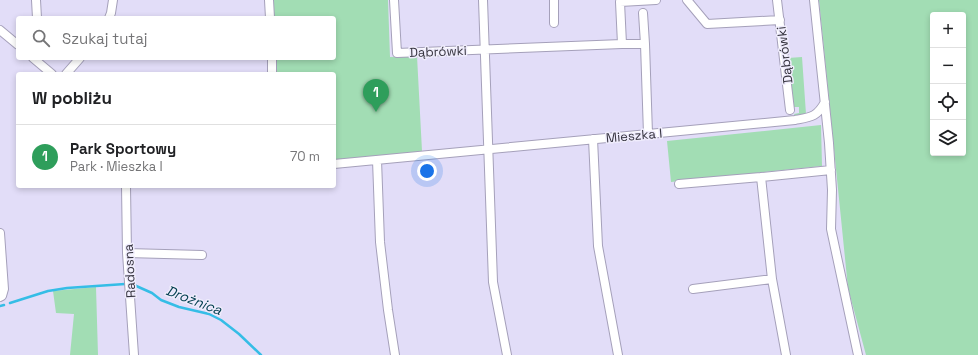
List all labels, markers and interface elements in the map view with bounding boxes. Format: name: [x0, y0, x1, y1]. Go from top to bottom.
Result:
map controls: [930, 12, 966, 156]
button: +: [930, 12, 966, 48]
search box: [16, 16, 336, 60]
street label: Dąbrówki: [773, 25, 796, 85]
icon: search: [30, 27, 52, 49]
text: Szukaj tutaj: [62, 29, 148, 48]
street label: Dąbrówki: [409, 42, 467, 61]
button: −: [930, 48, 966, 84]
pin: 1: [363, 79, 389, 112]
button: locate: [930, 84, 966, 120]
text: W pobliżu: [32, 87, 112, 109]
button: layers: [930, 120, 966, 156]
street label: Mieszka I: [605, 125, 663, 146]
text: Park Sportowy: [70, 139, 176, 158]
text: 1: [42, 148, 48, 165]
text: 70 m: [290, 148, 320, 165]
text: Park · Mieszka I: [70, 158, 163, 175]
your location: [417, 161, 437, 181]
street label: Radosna: [120, 243, 139, 298]
water label: Drożnica: [163, 281, 225, 319]

